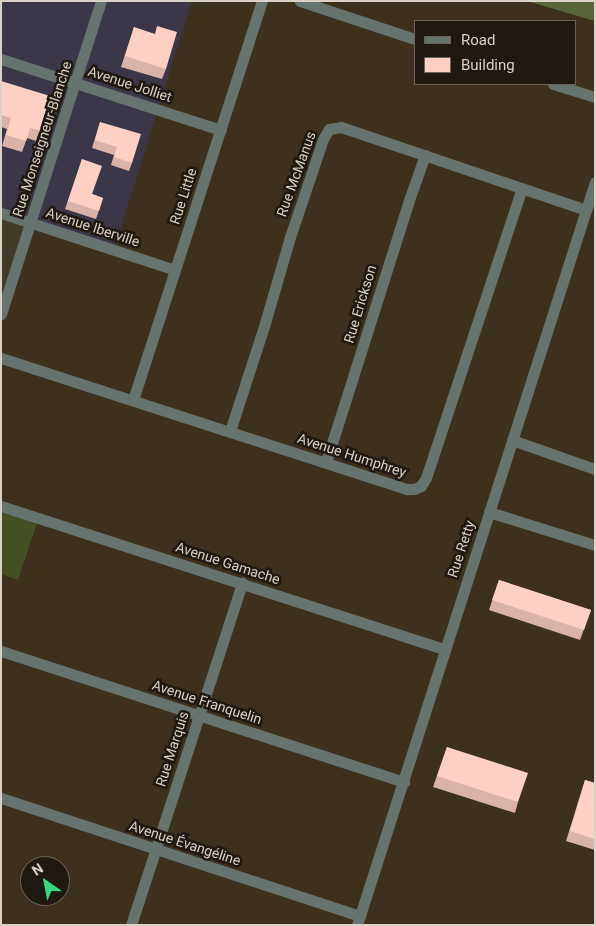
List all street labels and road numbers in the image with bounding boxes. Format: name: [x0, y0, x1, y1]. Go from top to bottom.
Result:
street label: Rue Monseigneur-Blanche: [9, 59, 75, 219]
street label: Avenue Jolliet: [86, 63, 174, 105]
street label: Rue McManus: [273, 129, 319, 219]
street label: Rue Little: [166, 166, 200, 226]
street label: Avenue Iberville: [44, 204, 142, 250]
street label: Rue Erickson: [340, 263, 380, 345]
street label: Avenue Humphrey: [295, 429, 409, 481]
street label: Rue Retty: [444, 518, 478, 580]
street label: Avenue Gamache: [174, 538, 282, 588]
street label: Avenue Franquelin: [150, 676, 264, 728]
street label: Rue Marquis: [152, 709, 192, 789]
street label: Avenue Évangéline: [127, 817, 243, 869]

